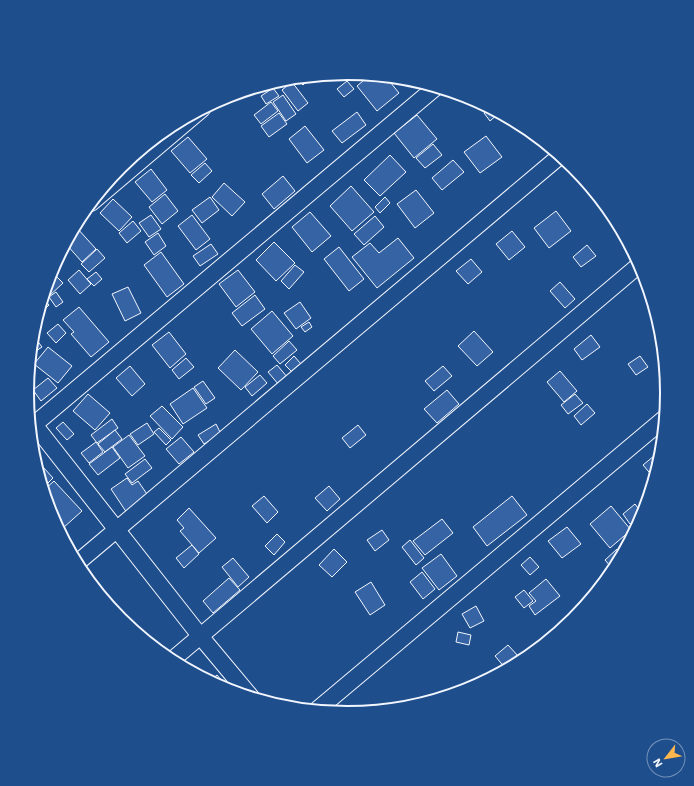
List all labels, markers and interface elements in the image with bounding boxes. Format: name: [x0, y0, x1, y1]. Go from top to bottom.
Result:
north arrow: [646, 738, 686, 778]
text: N: [650, 756, 666, 770]

